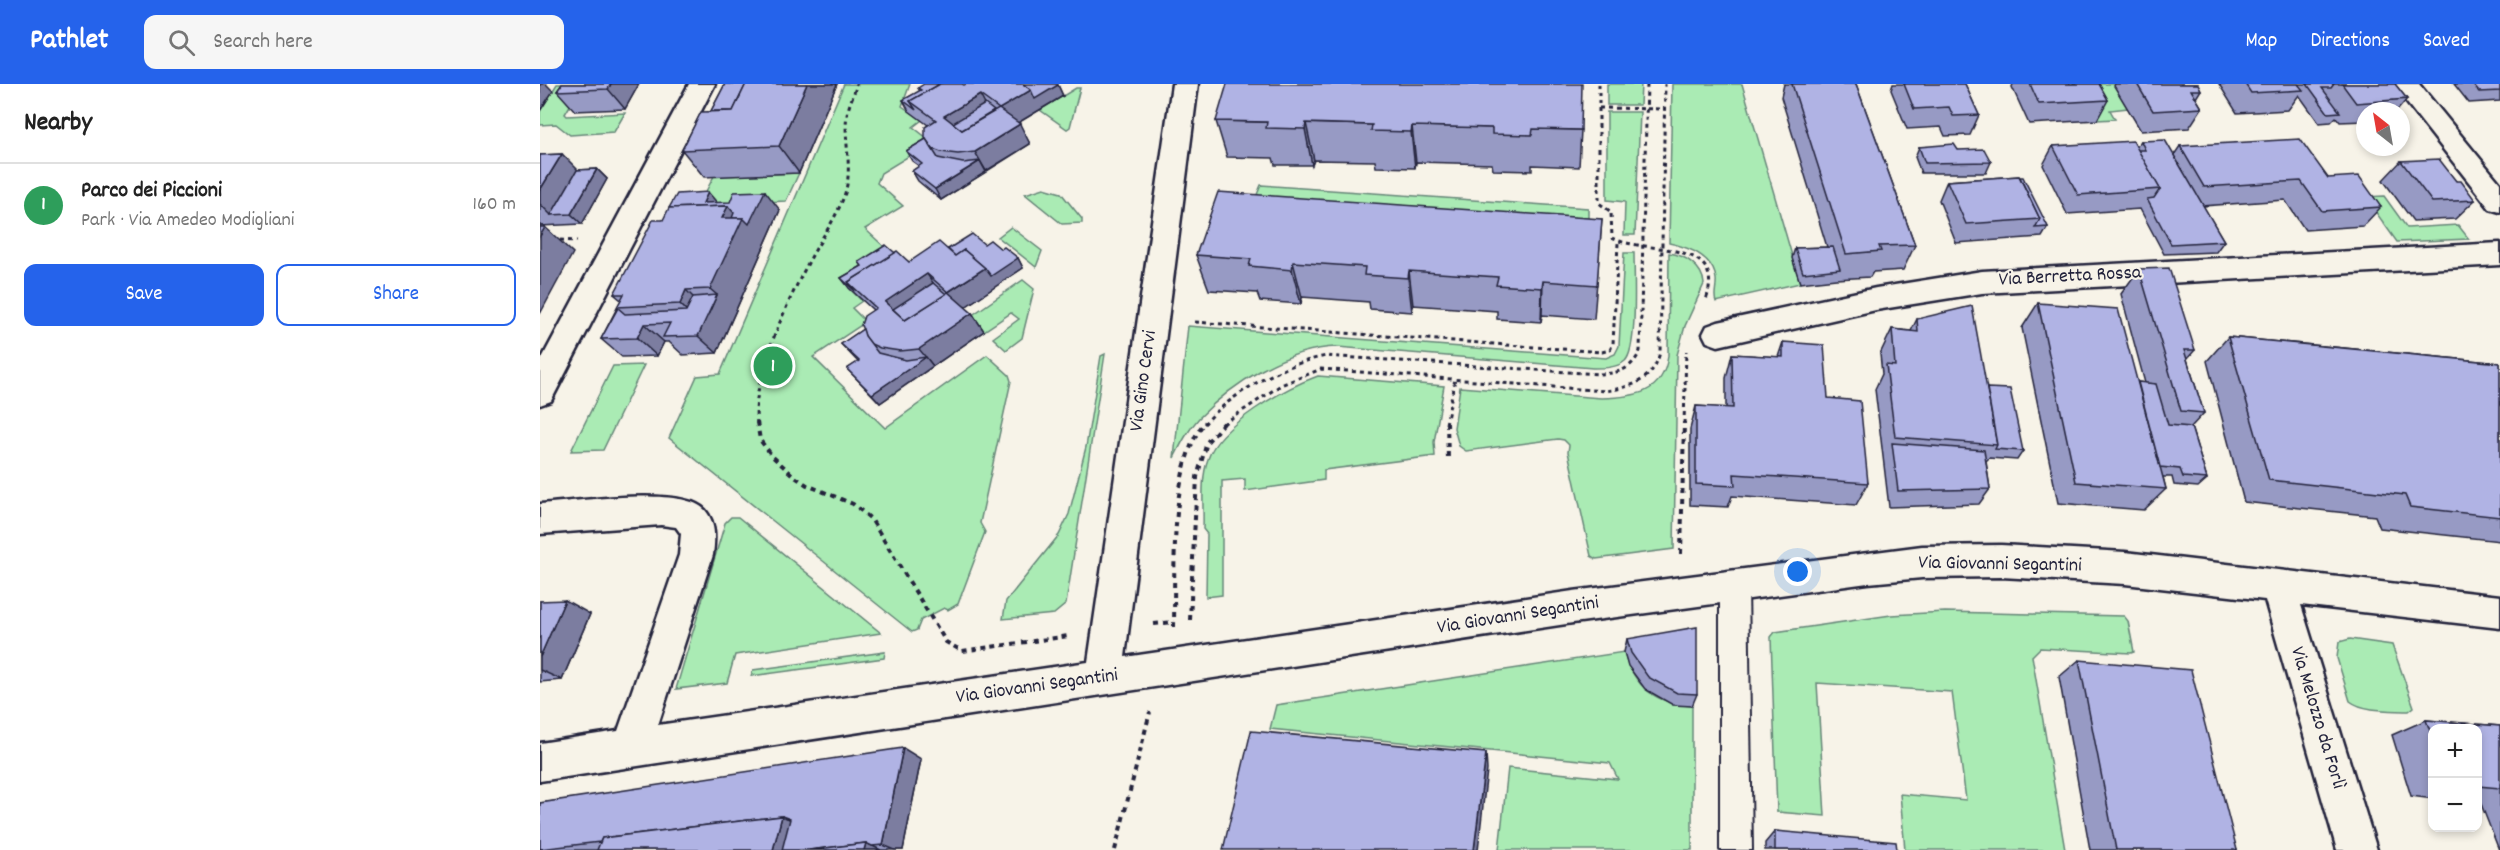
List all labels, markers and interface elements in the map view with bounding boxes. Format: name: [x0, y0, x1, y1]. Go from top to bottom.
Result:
search box: [144, 15, 564, 69]
text: Pathlet: [30, 22, 108, 62]
icon: search: [165, 26, 198, 59]
text: Search here: [213, 27, 313, 58]
text: Map: [2246, 27, 2277, 57]
text: Directions: [2310, 27, 2390, 57]
text: Saved: [2423, 27, 2470, 57]
north arrow: [2356, 102, 2410, 156]
text: Nearby: [24, 105, 92, 142]
text: Parco dei Piccioni: [81, 176, 222, 207]
text: 1: [41, 191, 46, 219]
text: 160 m: [473, 191, 516, 219]
text: Park · Via Amedeo Modigliani: [81, 207, 294, 235]
street label: Via Berretta Rossa: [1998, 259, 2143, 295]
button: Save: [24, 264, 264, 326]
button: Share: [276, 264, 516, 326]
street label: Via Gino Cervi: [1123, 328, 1165, 433]
pin: 1: [754, 344, 792, 388]
street label: Via Giovanni Segantini: [1918, 550, 2082, 580]
your location: [1783, 557, 1812, 586]
street label: Via Giovanni Segantini: [1435, 589, 1601, 643]
street label: Via Melozzo da Forlì: [2282, 644, 2352, 793]
street label: Via Giovanni Segantini: [954, 662, 1120, 712]
map controls: [2428, 724, 2482, 832]
button: +: [2428, 724, 2482, 778]
button: −: [2428, 778, 2482, 832]

